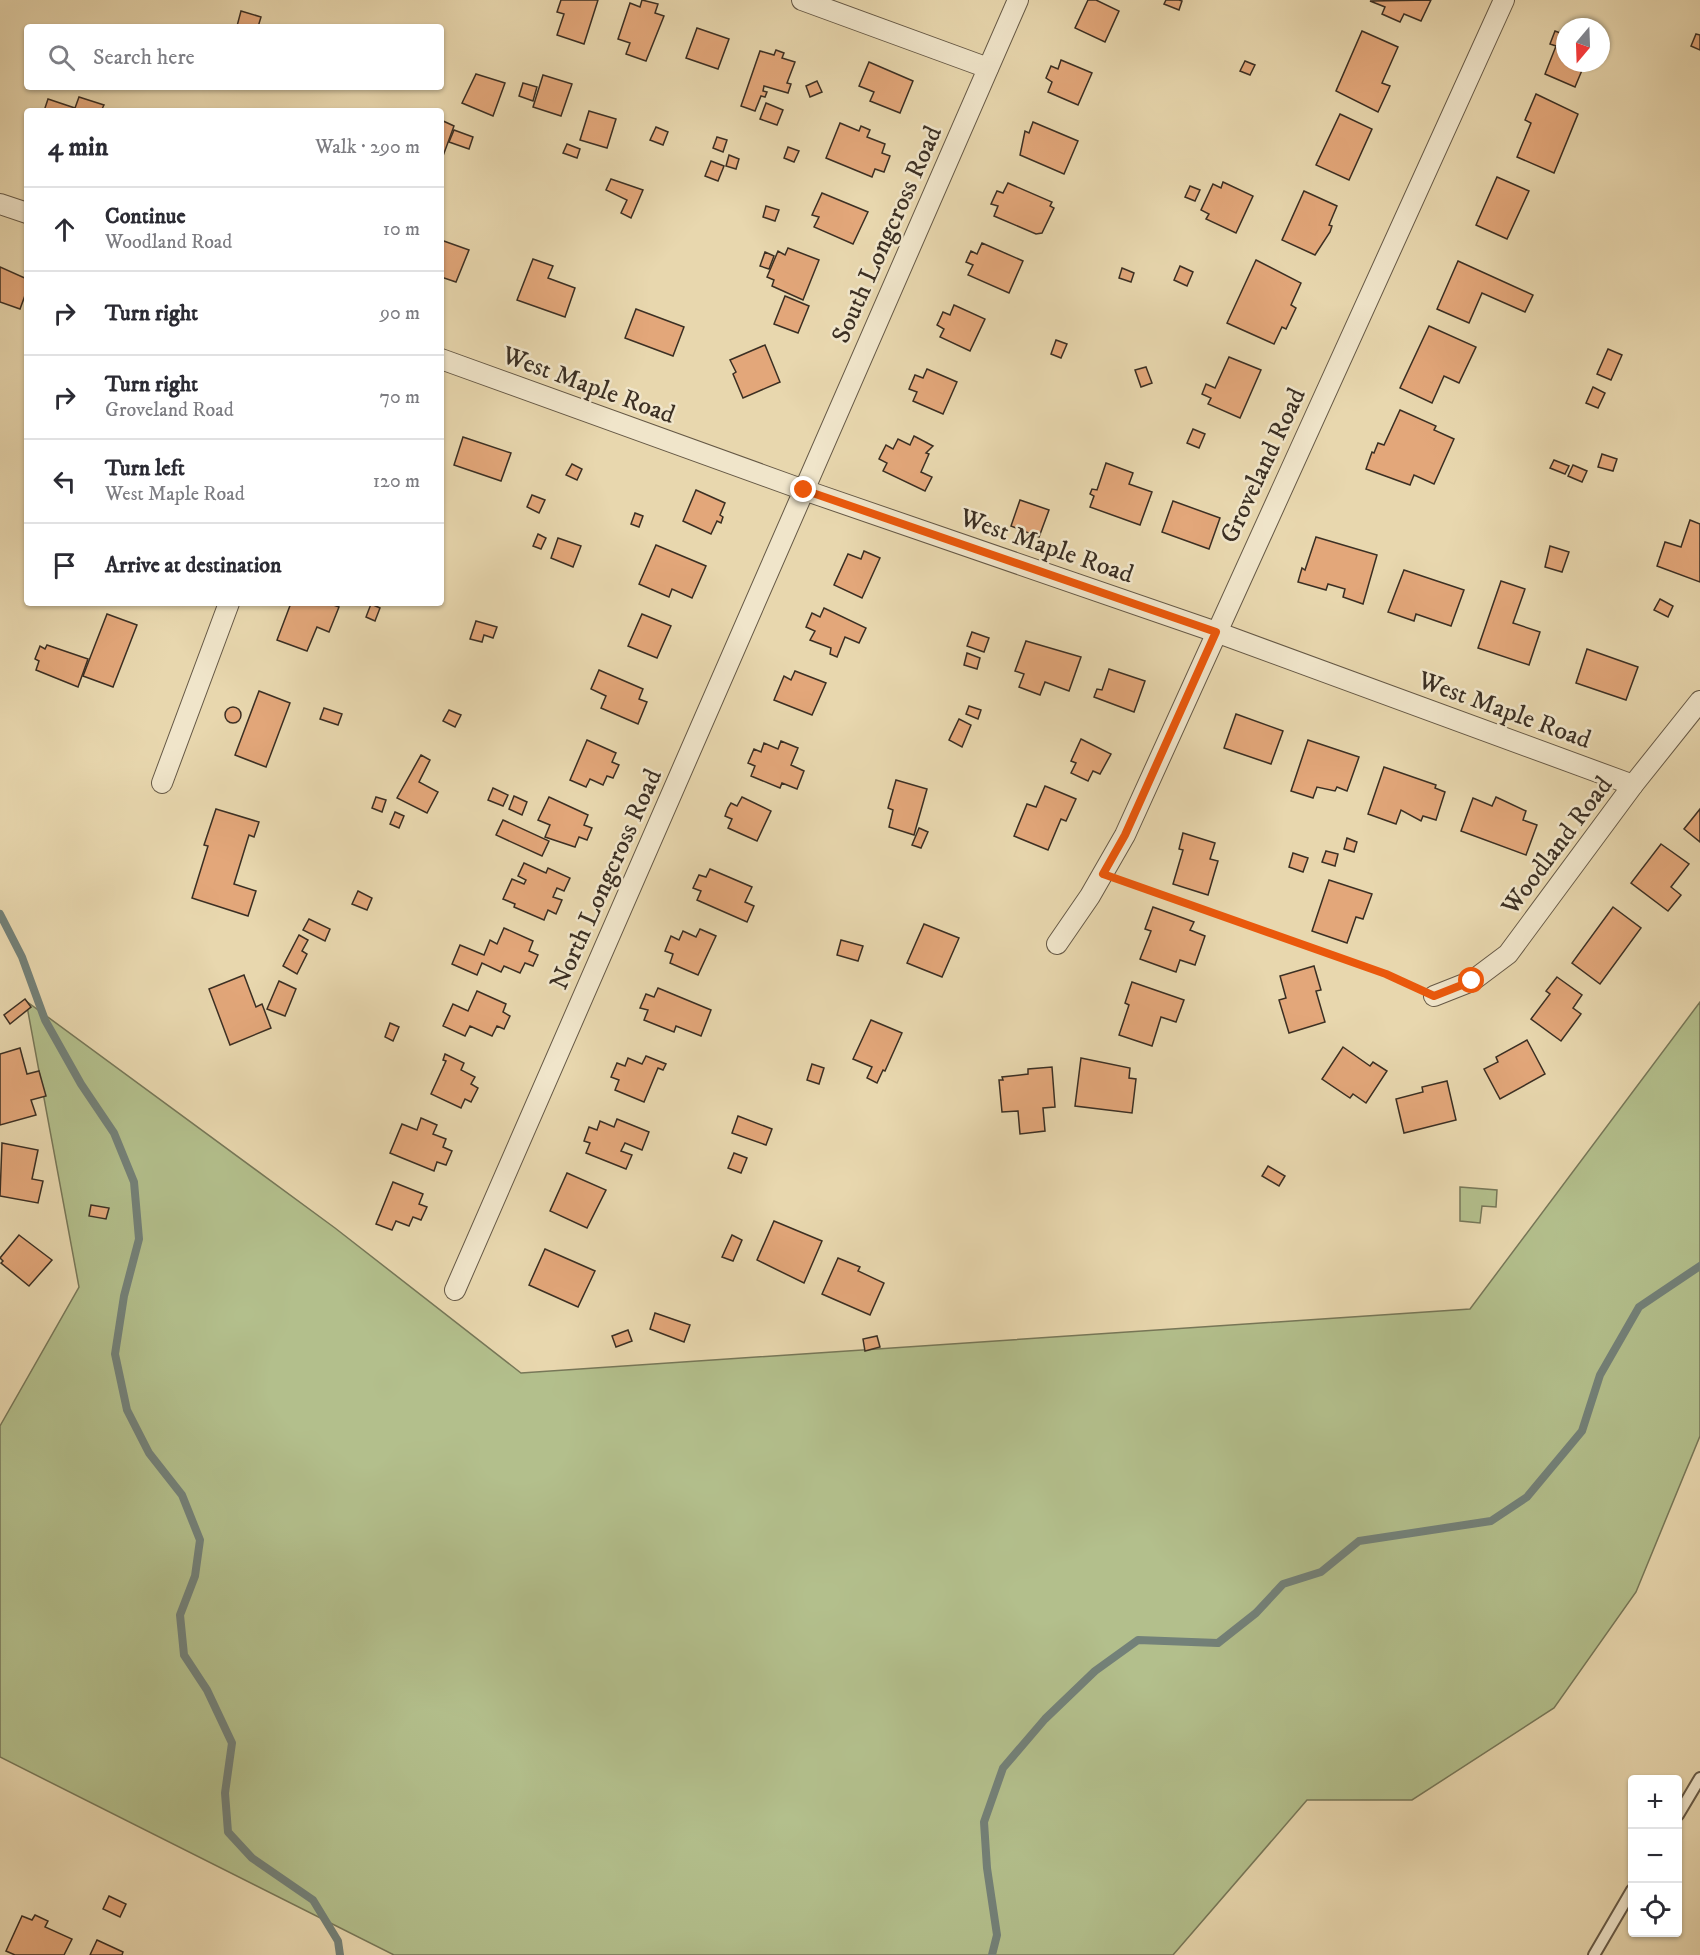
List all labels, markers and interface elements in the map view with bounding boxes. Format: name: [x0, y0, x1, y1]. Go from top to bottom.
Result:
north arrow: [1556, 18, 1610, 72]
search box: [24, 24, 444, 90]
icon: search: [45, 41, 78, 74]
text: Search here: [93, 44, 195, 71]
street label: South Longcross Road: [825, 121, 950, 348]
text: 4 min: [48, 131, 108, 164]
text: Walk · 290 m: [315, 135, 420, 160]
text: Continue: [105, 203, 186, 230]
icon: ahead: [48, 213, 81, 246]
text: 10 m: [383, 217, 420, 242]
text: Woodland Road: [105, 230, 232, 255]
icon: right: [48, 297, 81, 330]
text: Turn right: [105, 300, 198, 327]
text: 90 m: [380, 301, 420, 326]
street label: West Maple Road: [497, 339, 679, 432]
text: Turn right: [105, 371, 198, 398]
icon: right: [48, 381, 81, 414]
street label: Groveland Road: [1213, 383, 1314, 548]
text: 70 m: [379, 385, 420, 410]
text: Groveland Road: [105, 398, 234, 423]
text: Turn left: [105, 455, 185, 482]
icon: left: [48, 465, 81, 498]
text: 120 m: [373, 469, 420, 494]
route end: [790, 476, 816, 502]
text: West Maple Road: [105, 482, 245, 507]
street label: West Maple Road: [954, 501, 1138, 592]
icon: arrive: [48, 549, 81, 582]
text: Arrive at destination: [105, 552, 282, 579]
street label: West Maple Road: [1413, 664, 1595, 757]
street label: North Longcross Road: [543, 764, 670, 995]
street label: Woodland Road: [1494, 770, 1620, 923]
route start: [1458, 967, 1484, 993]
map controls: [1628, 1775, 1682, 1937]
button: +: [1628, 1775, 1682, 1829]
button: −: [1628, 1829, 1682, 1883]
button: locate: [1628, 1883, 1682, 1937]

